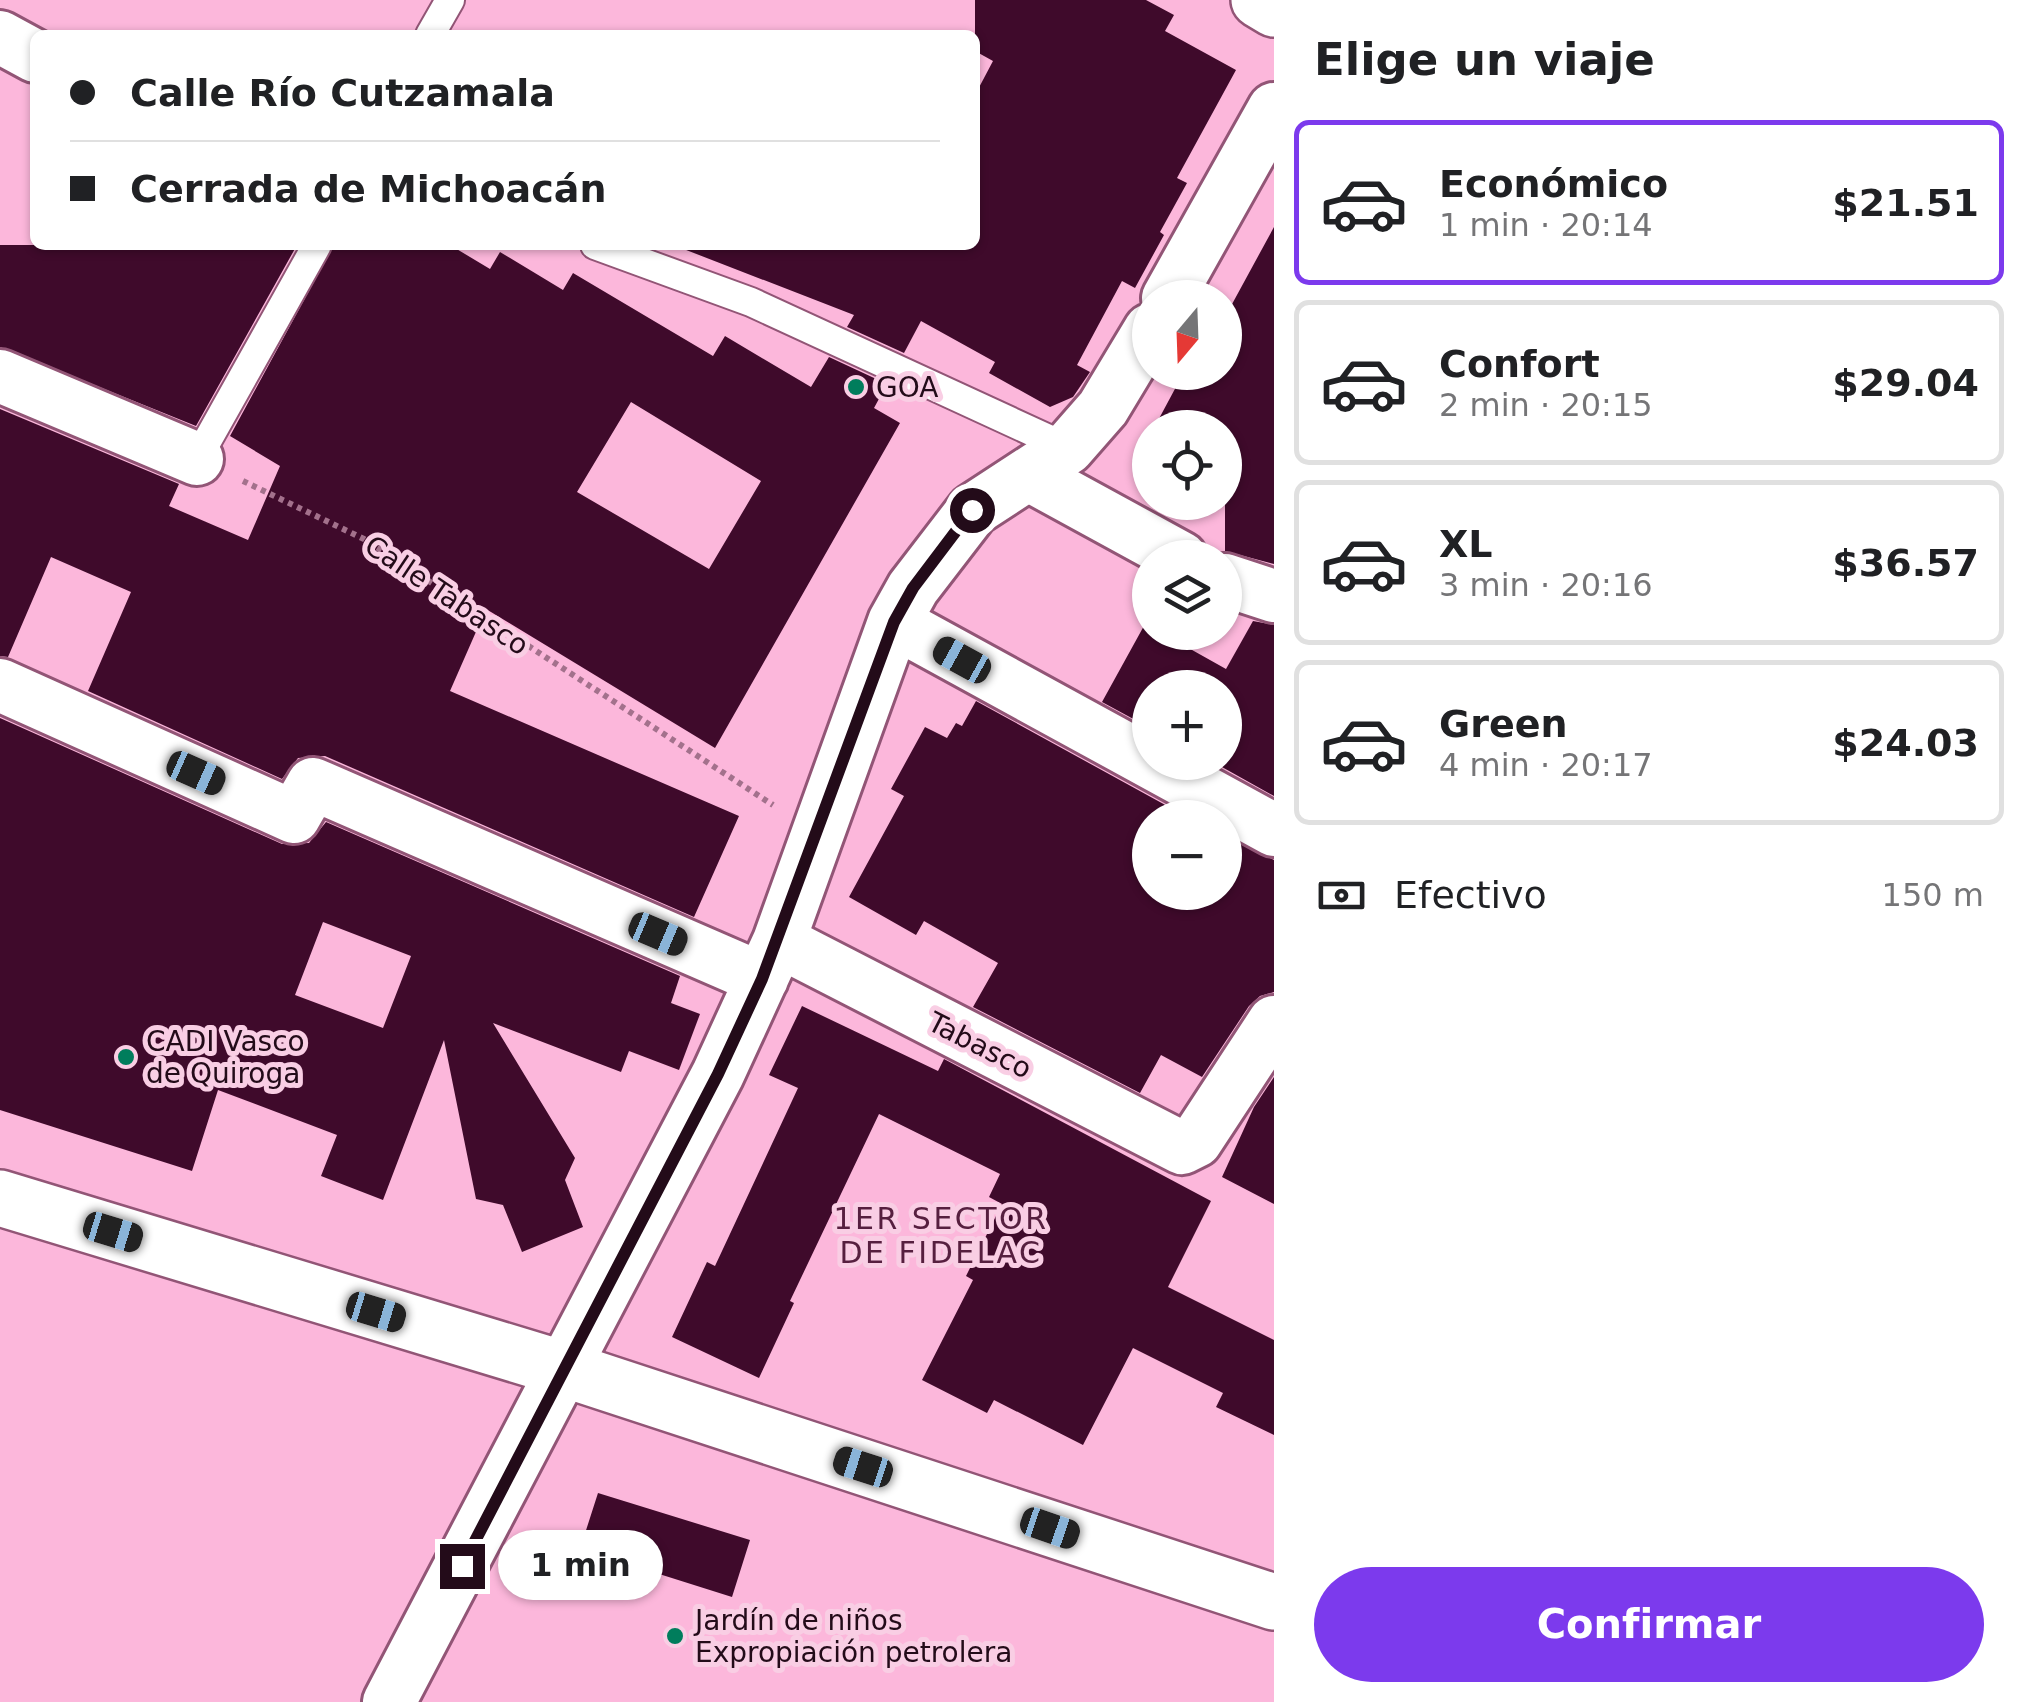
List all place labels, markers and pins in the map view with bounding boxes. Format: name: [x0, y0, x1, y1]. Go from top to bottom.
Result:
place label: GOA: [876, 371, 938, 404]
marker: GOA: [845, 376, 867, 398]
place label: CADI Vasco de Quiroga: [146, 1025, 305, 1090]
marker: CADI Vasco de Quiroga: [115, 1046, 137, 1068]
place label: Jardín de niños Expropiación petrolera: [693, 1604, 1012, 1669]
marker: Jardín de niños Expropiación petrolera: [664, 1625, 686, 1647]

